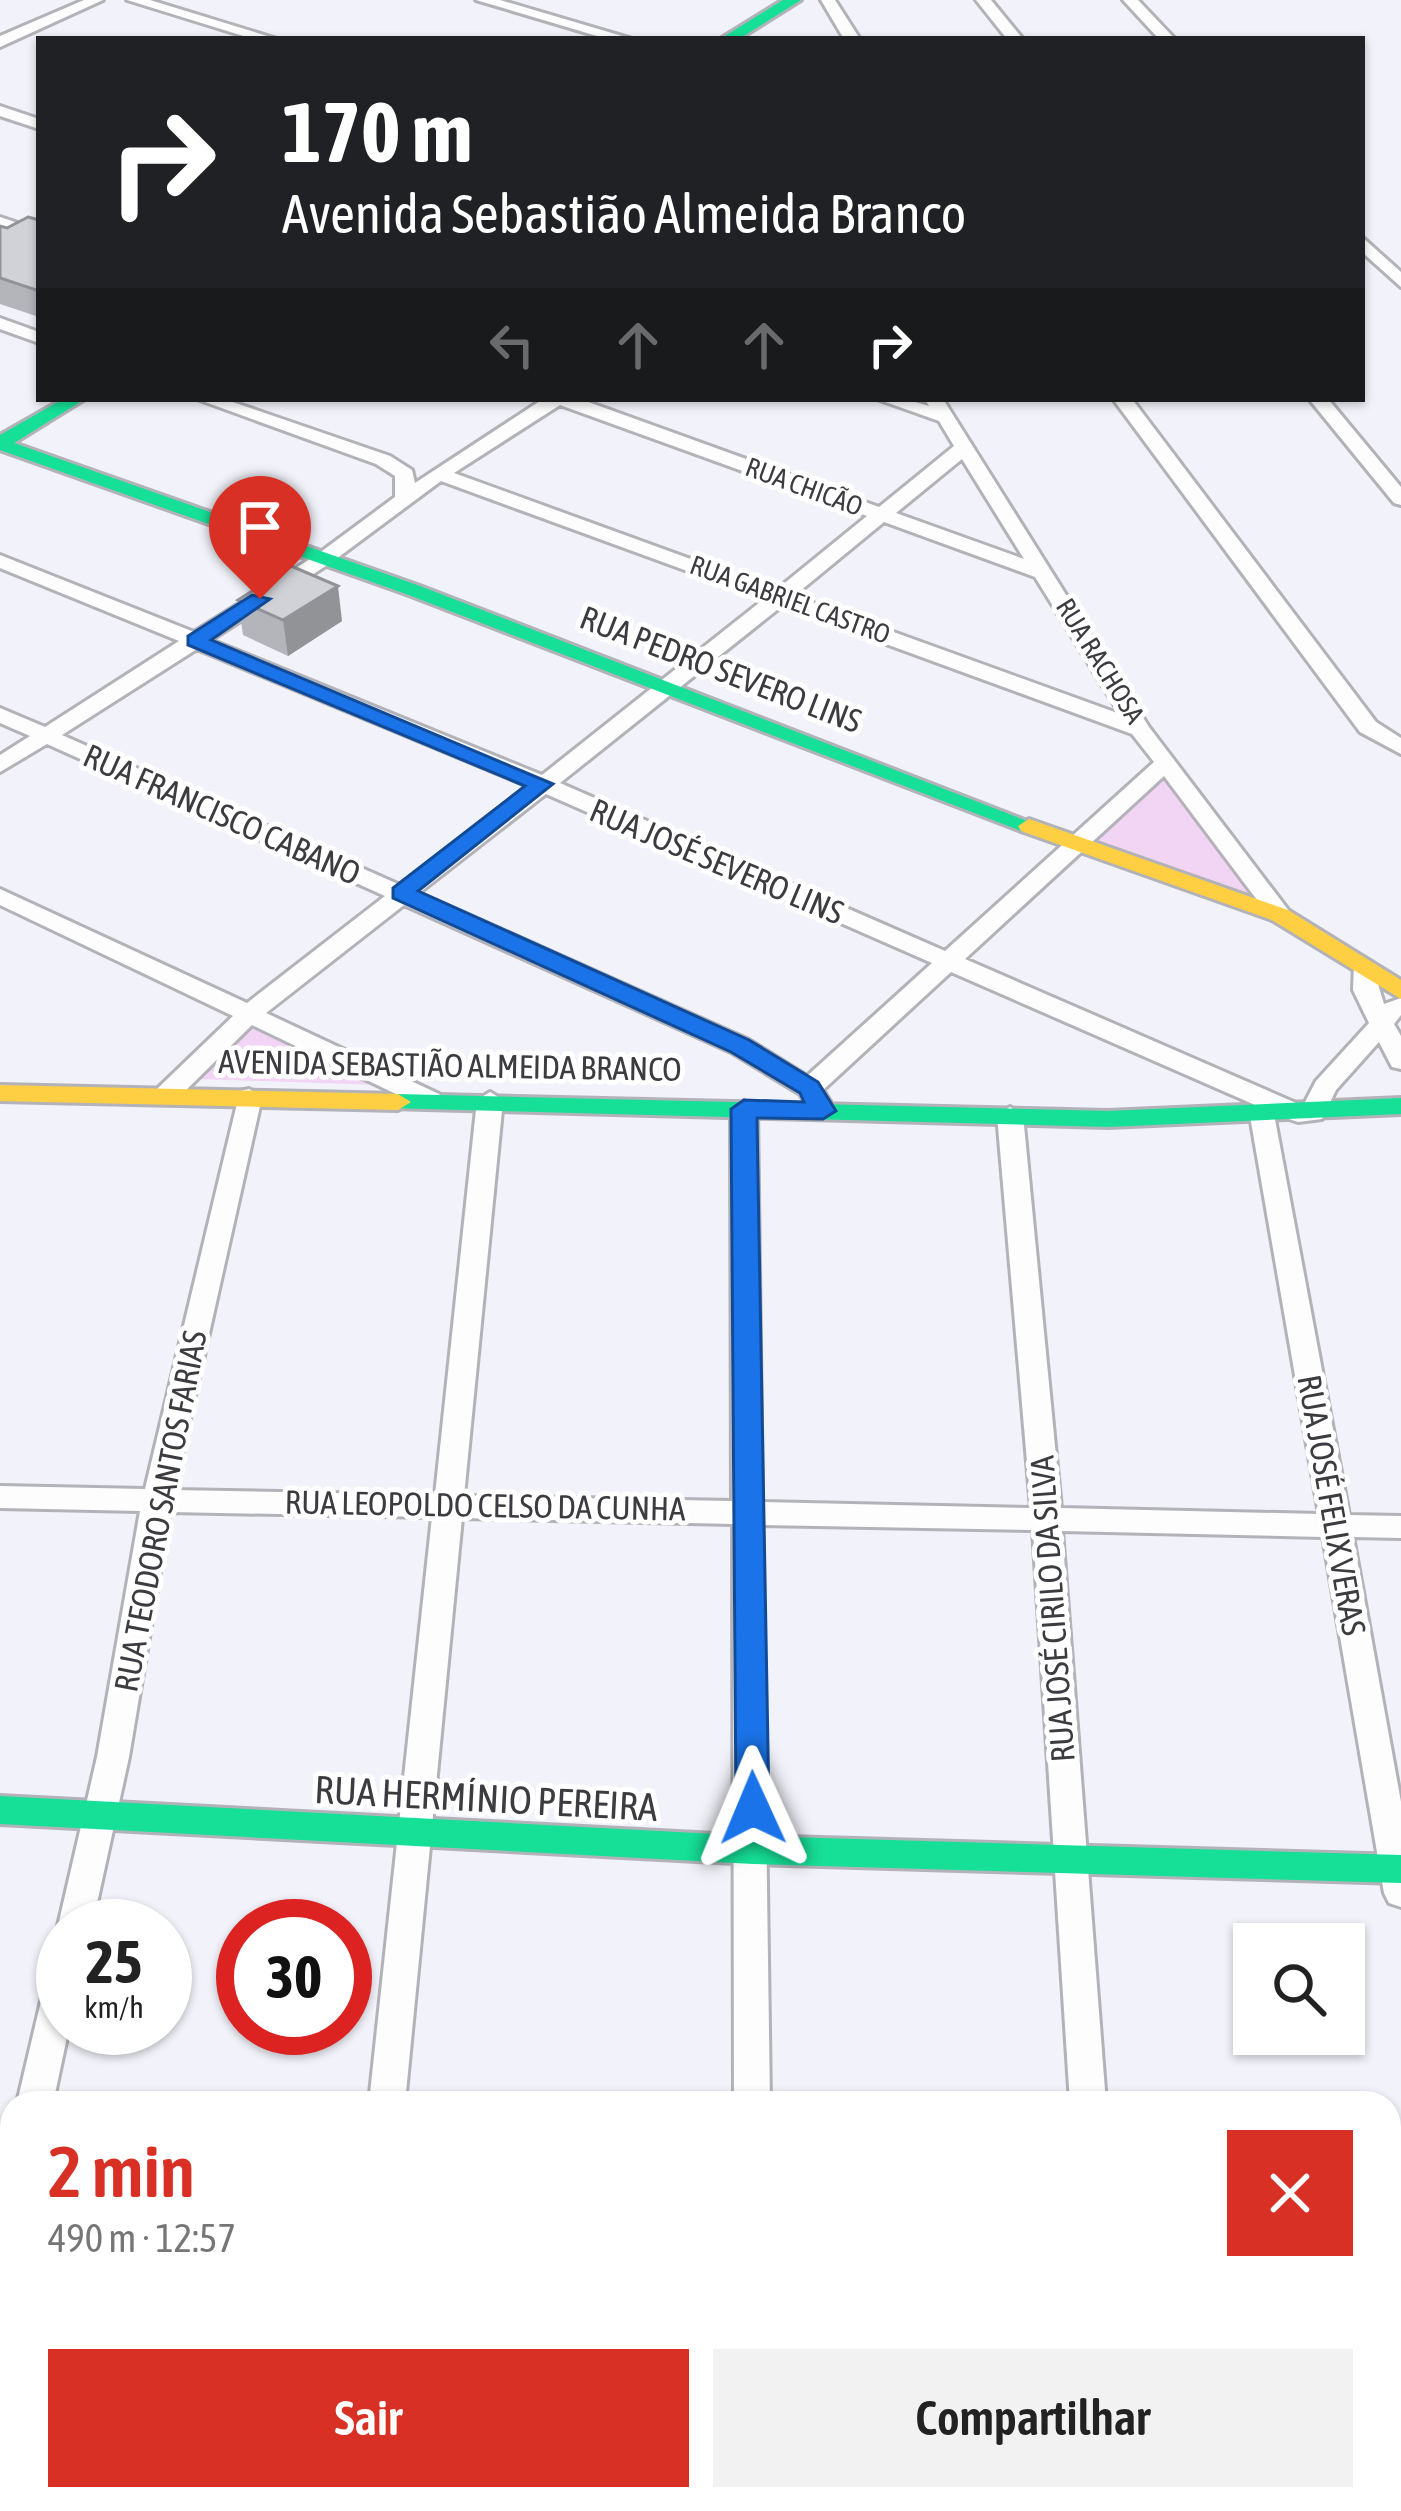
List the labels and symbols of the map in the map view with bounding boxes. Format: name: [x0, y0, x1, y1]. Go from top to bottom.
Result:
street label: RUA CHICÃO: [741, 451, 867, 522]
pin: [209, 476, 311, 599]
street label: RUA GABRIEL CASTRO: [686, 549, 894, 650]
street label: RUA RACHOSA: [1050, 593, 1151, 730]
street label: RUA PEDRO SEVERO LINS: [575, 598, 867, 740]
street label: RUA FRANCISCO CABANO: [78, 736, 366, 892]
street label: RUA JOSÉ SEVERO LINS: [585, 790, 850, 932]
street label: AVENIDA SEBASTIÃO ALMEIDA BRANCO: [218, 1042, 682, 1088]
street label: RUA TEODORO SANTOS FARIAS: [106, 1327, 214, 1695]
street label: RUA JOSÉ FELIX VERAS: [1290, 1372, 1374, 1638]
street label: RUA JOSÉ CIRILO DA SILVA: [1022, 1454, 1082, 1764]
street label: RUA LEOPOLDO CELSO DA CUNHA: [284, 1483, 687, 1528]
position arrow: [690, 1745, 816, 1871]
street label: RUA HERMÍNIO PEREIRA: [313, 1767, 659, 1829]
speed limit sign: 30: [216, 1899, 372, 2055]

